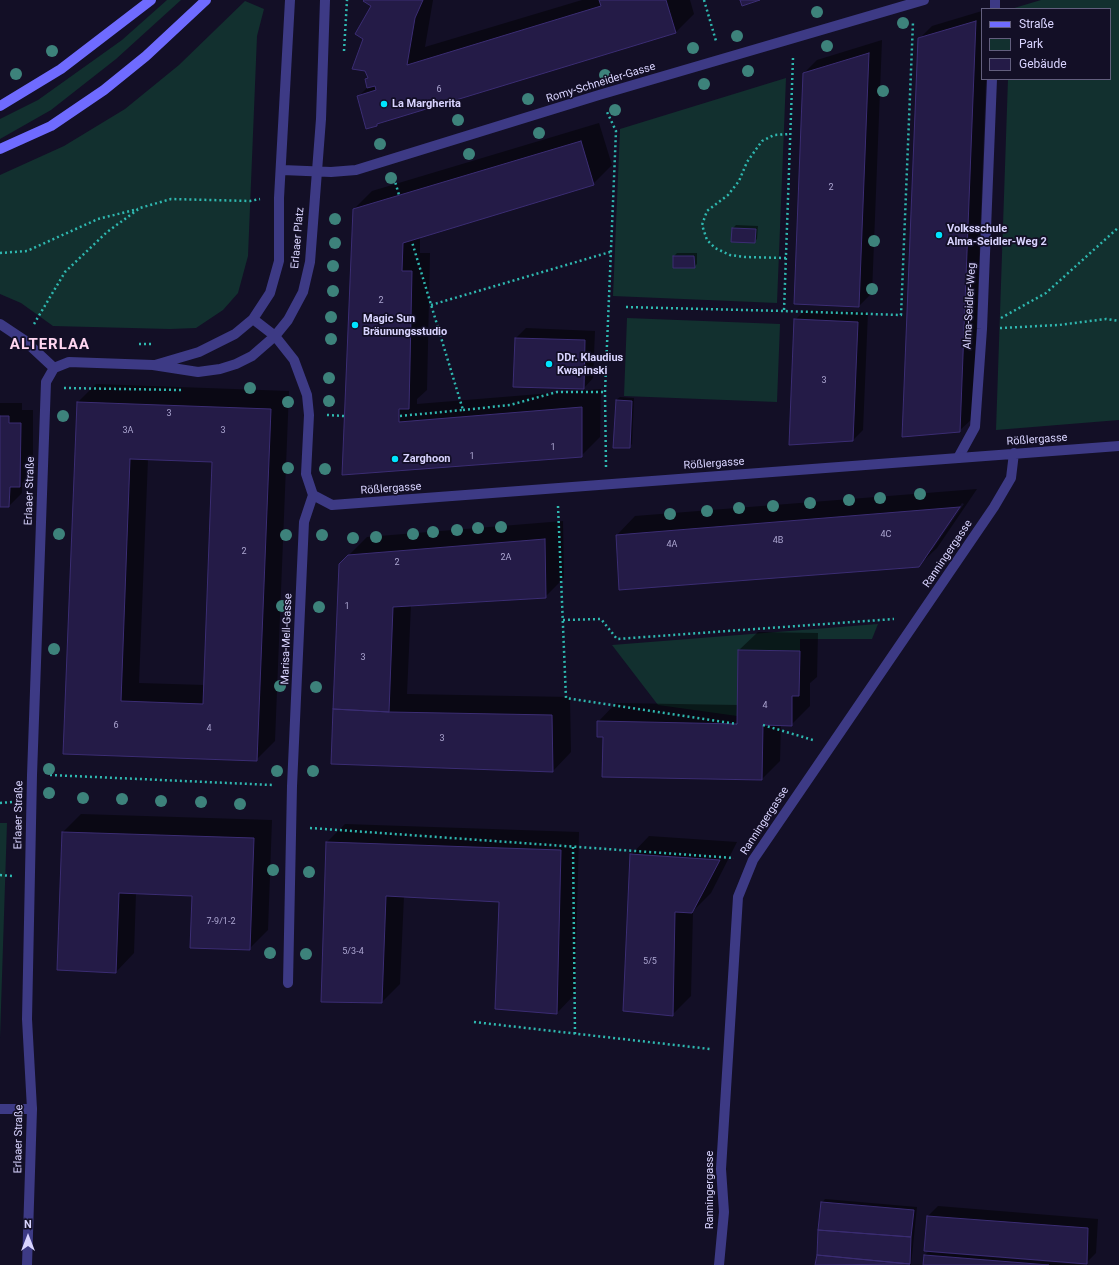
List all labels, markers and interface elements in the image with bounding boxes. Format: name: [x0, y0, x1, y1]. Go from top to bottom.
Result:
legend: [981, 8, 1111, 80]
text: Straße: [1019, 17, 1054, 31]
text: Park: [1019, 37, 1043, 51]
text: Gebäude: [1019, 57, 1067, 71]
street label: Romy-Schneider-Gasse: [545, 60, 657, 106]
house number: 6: [436, 85, 442, 95]
place label: La Margherita: [392, 97, 461, 111]
marker: La Margherita: [379, 99, 389, 109]
house number: 2: [828, 183, 834, 193]
street label: Erlaaer Platz: [289, 207, 307, 269]
place label: Volksschule Alma-Seidler-Weg 2: [947, 222, 1047, 248]
marker: Volksschule Alma-Seidler-Weg 2: [934, 230, 944, 240]
street label: Alma-Seidler-Weg: [961, 262, 979, 350]
house number: 2: [378, 296, 384, 306]
place label: Magic Sun Bräunungsstudio: [363, 312, 447, 338]
marker: Magic Sun Bräunungsstudio: [350, 320, 360, 330]
district label: ALTERLAA: [10, 336, 90, 354]
place label: DDr. Klaudius Kwapinski: [557, 351, 623, 377]
marker: DDr. Klaudius Kwapinski: [544, 359, 554, 369]
house number: 3: [821, 376, 827, 386]
house number: 3: [166, 409, 172, 419]
house number: 3A: [123, 426, 133, 436]
house number: 3: [220, 426, 226, 436]
street label: Rößlergasse: [1006, 431, 1068, 449]
house number: 1: [550, 443, 556, 453]
place label: Zarghoon: [403, 452, 451, 466]
house number: 1: [469, 452, 475, 462]
marker: Zarghoon: [390, 454, 400, 464]
street label: Rößlergasse: [683, 455, 745, 473]
street label: Erlaaer Straße: [22, 456, 38, 526]
street label: Rößlergasse: [360, 480, 422, 498]
street label: Ranningergasse: [921, 518, 975, 590]
house number: 4C: [881, 530, 891, 540]
house number: 4B: [773, 536, 783, 546]
house number: 4A: [667, 540, 677, 550]
house number: 2: [241, 547, 247, 557]
house number: 2A: [501, 553, 511, 563]
house number: 2: [394, 558, 400, 568]
street label: Marisa-Mell-Gasse: [279, 593, 295, 685]
house number: 1: [344, 602, 350, 612]
house number: 3: [360, 653, 366, 663]
house number: 4: [762, 701, 768, 711]
house number: 6: [113, 721, 119, 731]
house number: 4: [206, 724, 212, 734]
house number: 3: [439, 734, 445, 744]
street label: Erlaaer Straße: [12, 780, 26, 850]
street label: Ranningergasse: [738, 784, 792, 858]
house number: 7-9/1-2: [207, 917, 235, 927]
house number: 5/3-4: [342, 947, 364, 957]
house number: 5/5: [643, 957, 657, 967]
street label: Erlaaer Straße: [12, 1104, 26, 1174]
street label: Ranningergasse: [703, 1151, 717, 1229]
north arrow: [8, 1217, 48, 1257]
text: N: [24, 1218, 32, 1231]

